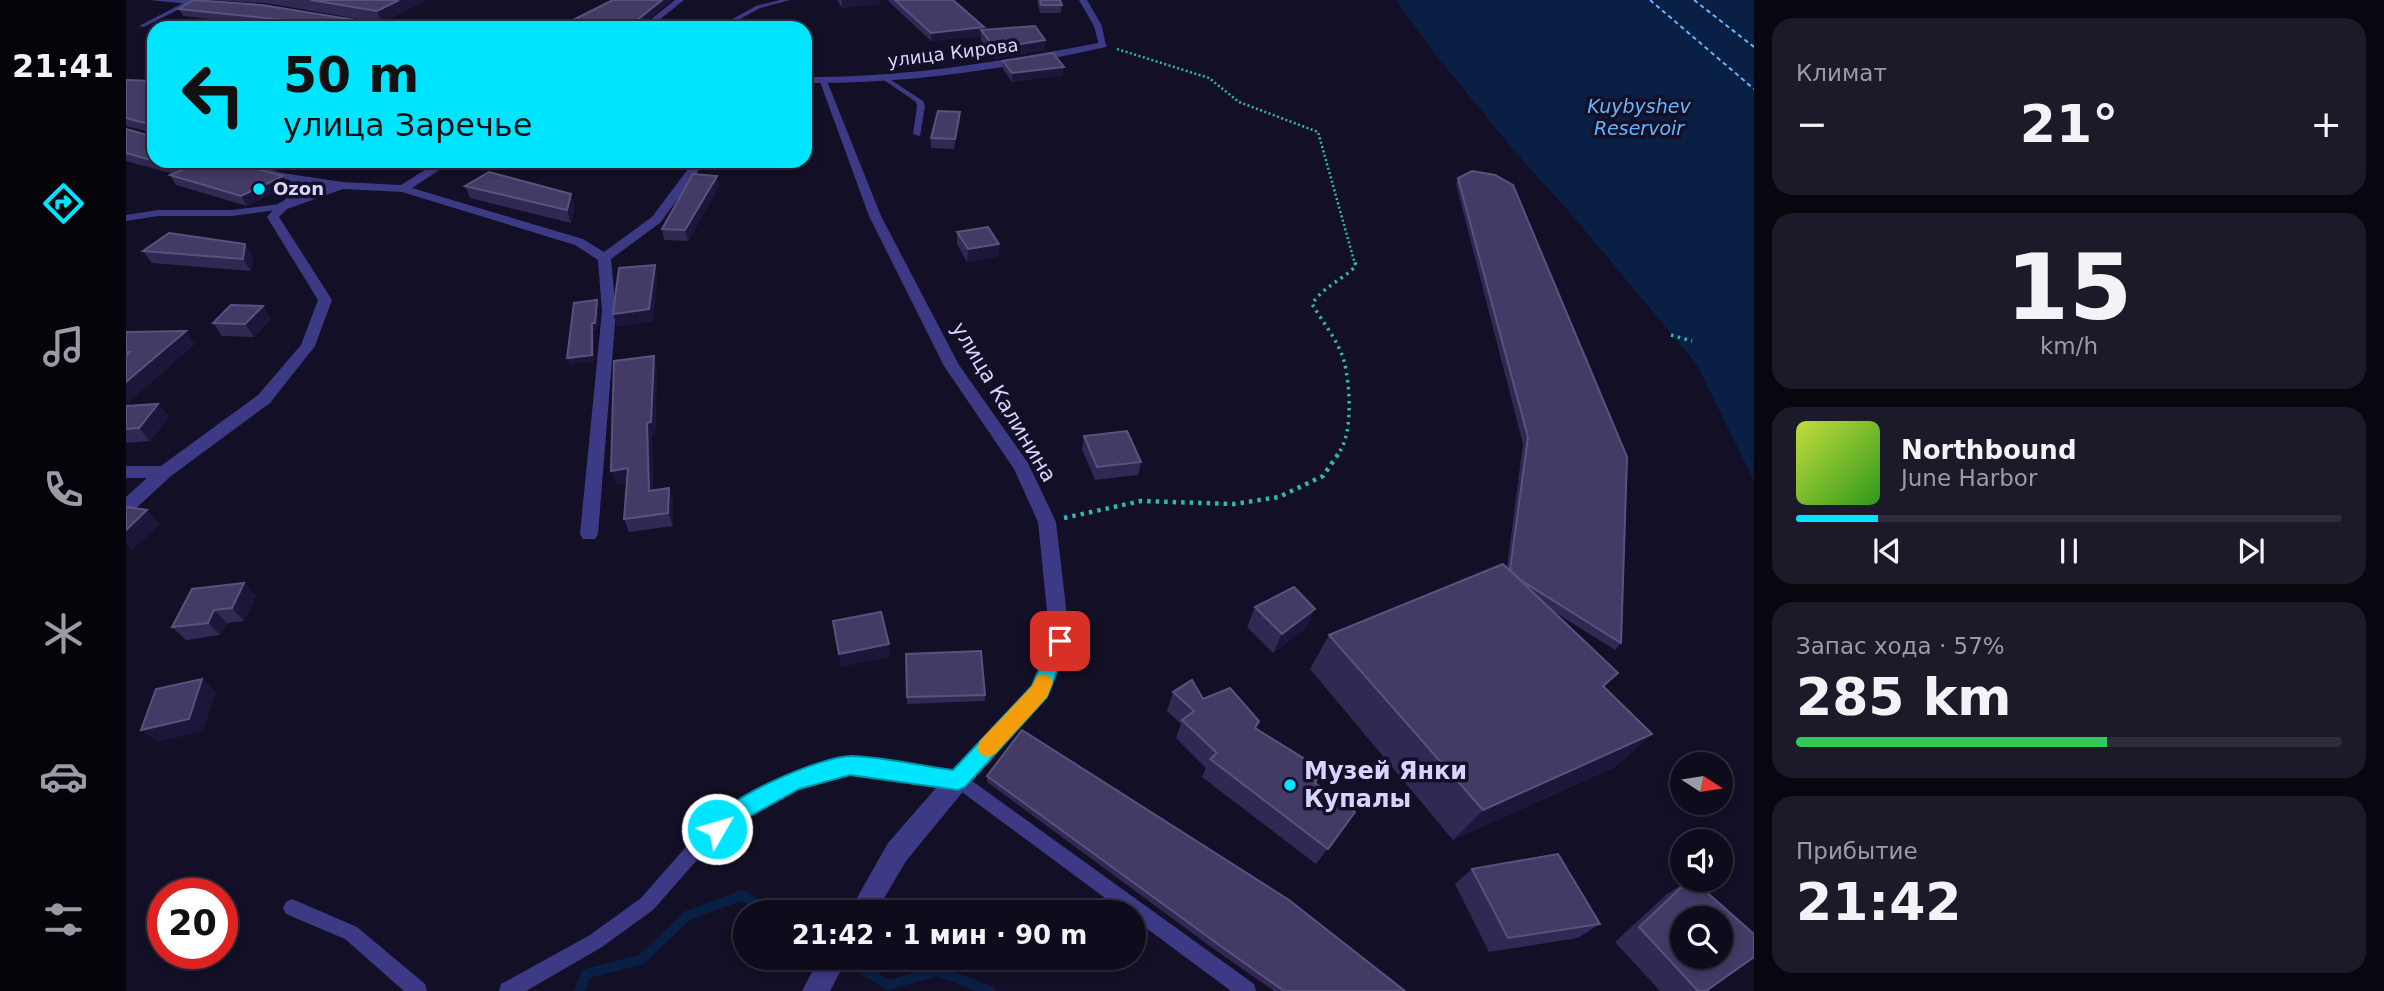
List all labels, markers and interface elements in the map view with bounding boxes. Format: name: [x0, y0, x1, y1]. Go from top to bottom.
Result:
street label: улица Кирова: [886, 34, 1019, 71]
text: 21:41: [12, 47, 114, 85]
text: 50 m: [283, 47, 419, 104]
icon: left: [168, 49, 259, 140]
text: Климат: [1796, 60, 1887, 86]
text: 21°: [2020, 94, 2118, 154]
water label: Kuybyshev Reservoir: [1587, 95, 1691, 139]
text: −: [1796, 102, 1828, 146]
text: +: [2310, 102, 2342, 146]
text: улица Заречье: [283, 106, 532, 144]
place label: Ozon: [273, 178, 324, 199]
icon: directions: [39, 179, 88, 228]
marker: Ozon: [251, 181, 267, 197]
text: 15: [2006, 235, 2132, 340]
street label: улица Калинина: [947, 318, 1061, 486]
icon: music: [39, 322, 88, 371]
text: km/h: [2040, 333, 2098, 359]
text: Northbound: [1901, 435, 2077, 465]
icon: phone: [39, 465, 88, 514]
text: June Harbor: [1901, 465, 2037, 491]
icon: previous: [1868, 532, 1906, 570]
icon: pause: [2050, 532, 2088, 570]
icon: next: [2232, 532, 2270, 570]
icon: climate: [39, 609, 88, 658]
pin: [1030, 611, 1090, 671]
icon: arrive: [1041, 622, 1079, 660]
text: Запас хода · 57%: [1796, 633, 2005, 659]
text: 285 km: [1796, 667, 2011, 727]
icon: car: [39, 752, 88, 801]
north arrow: [1670, 752, 1732, 816]
map controls: [1670, 752, 1733, 969]
place label: Музей Янки Купалы: [1304, 757, 1467, 813]
marker: Музей Янки Купалы: [1282, 777, 1298, 793]
position arrow: [680, 792, 754, 866]
button: sound: [1670, 829, 1733, 892]
text: Прибытие: [1796, 838, 1918, 864]
text: 21:42: [1796, 872, 1962, 932]
speed limit sign: 20: [147, 878, 238, 969]
icon: filters: [39, 895, 88, 944]
button: search: [1670, 906, 1733, 969]
text: 21:42 · 1 мин · 90 m: [792, 920, 1087, 950]

